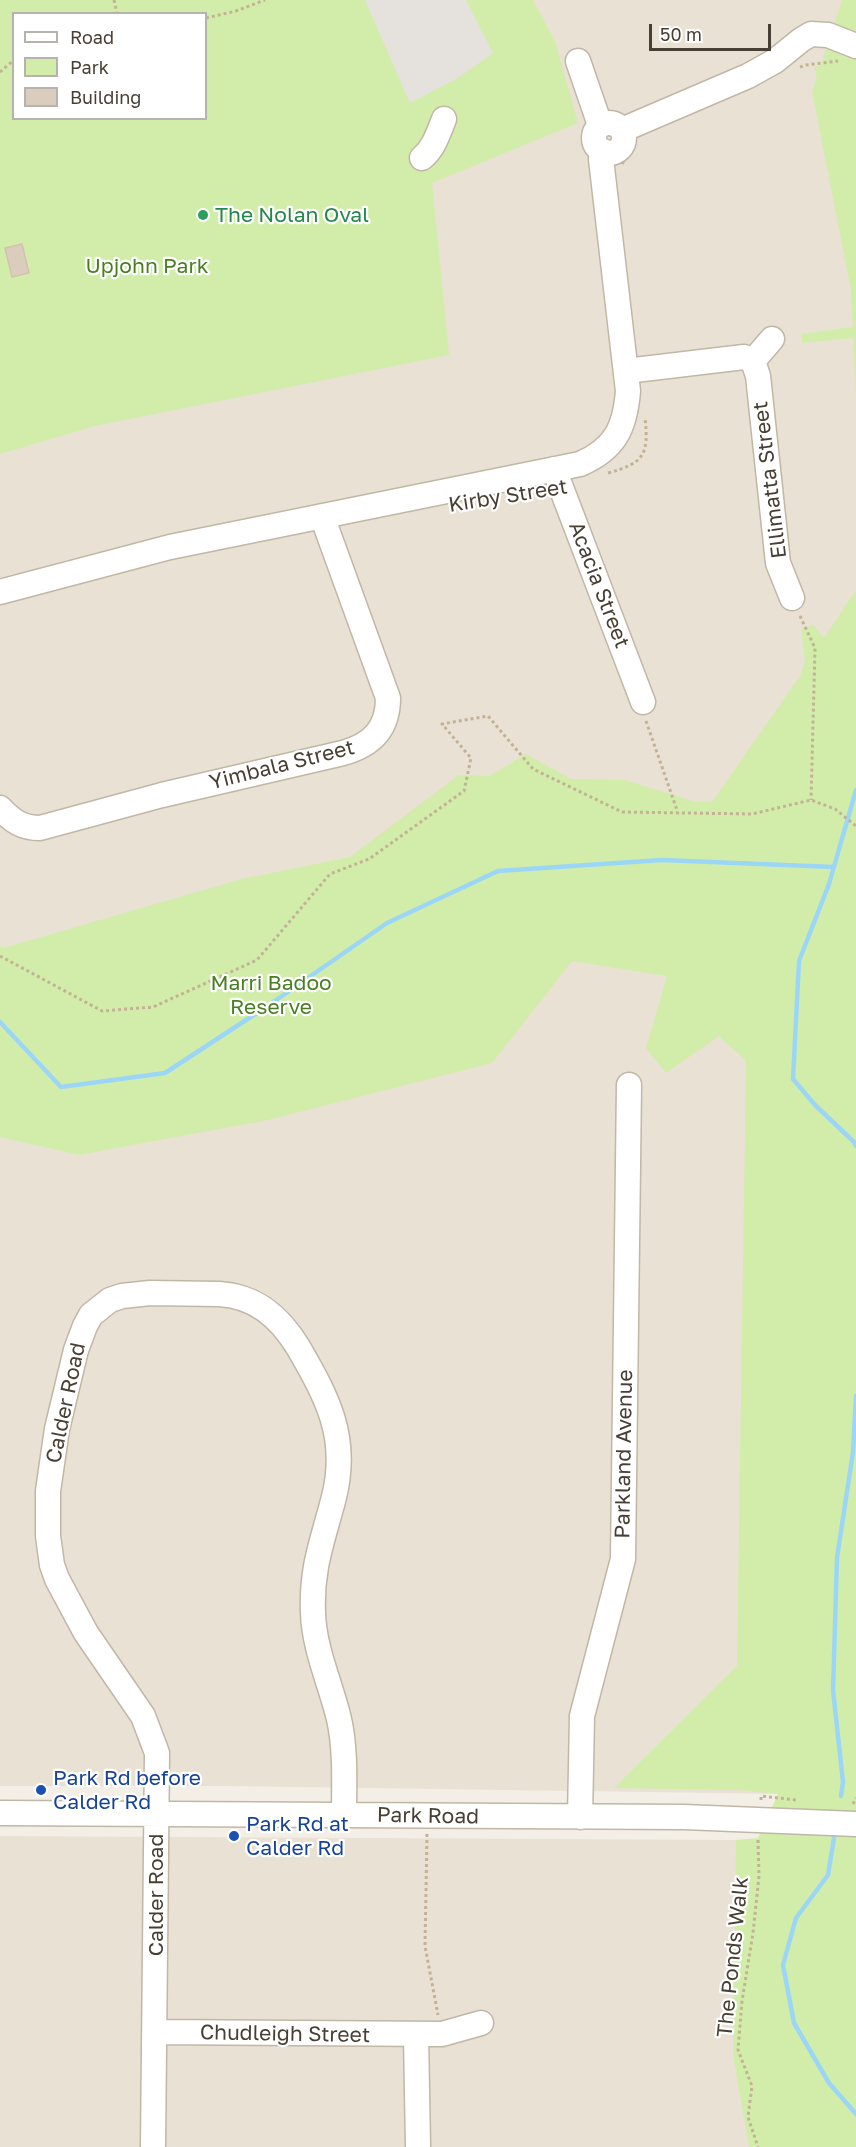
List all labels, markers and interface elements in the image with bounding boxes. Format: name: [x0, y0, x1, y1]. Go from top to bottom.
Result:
legend: [12, 12, 207, 120]
scale bar: [652, 12, 774, 50]
text: 50 m: [660, 23, 702, 45]
text: Road: [70, 26, 114, 48]
text: Park: [70, 56, 109, 78]
text: Building: [70, 86, 141, 108]
place label: The Nolan Oval: [215, 202, 369, 228]
marker: The Nolan Oval: [196, 208, 210, 222]
park label: Upjohn Park: [85, 253, 209, 279]
street label: Ellimatta Street: [748, 400, 792, 560]
street label: Kirby Street: [447, 474, 569, 518]
street label: Acacia Street: [563, 518, 635, 652]
street label: Yimbala Street: [207, 735, 357, 795]
park label: Marri Badoo Reserve: [210, 970, 332, 1020]
street label: Calder Road: [41, 1340, 91, 1466]
street label: Parkland Avenue: [610, 1369, 638, 1539]
place label: Park Rd before Calder Rd: [53, 1765, 201, 1815]
marker: Park Rd before Calder Rd: [34, 1783, 48, 1797]
street label: Park Road: [377, 1803, 479, 1829]
place label: Park Rd at Calder Rd: [246, 1811, 349, 1861]
marker: Park Rd at Calder Rd: [227, 1829, 241, 1843]
street label: Calder Road: [143, 1834, 169, 1956]
street label: The Ponds Walk: [712, 1875, 754, 2039]
street label: Chudleigh Street: [200, 2020, 370, 2048]

